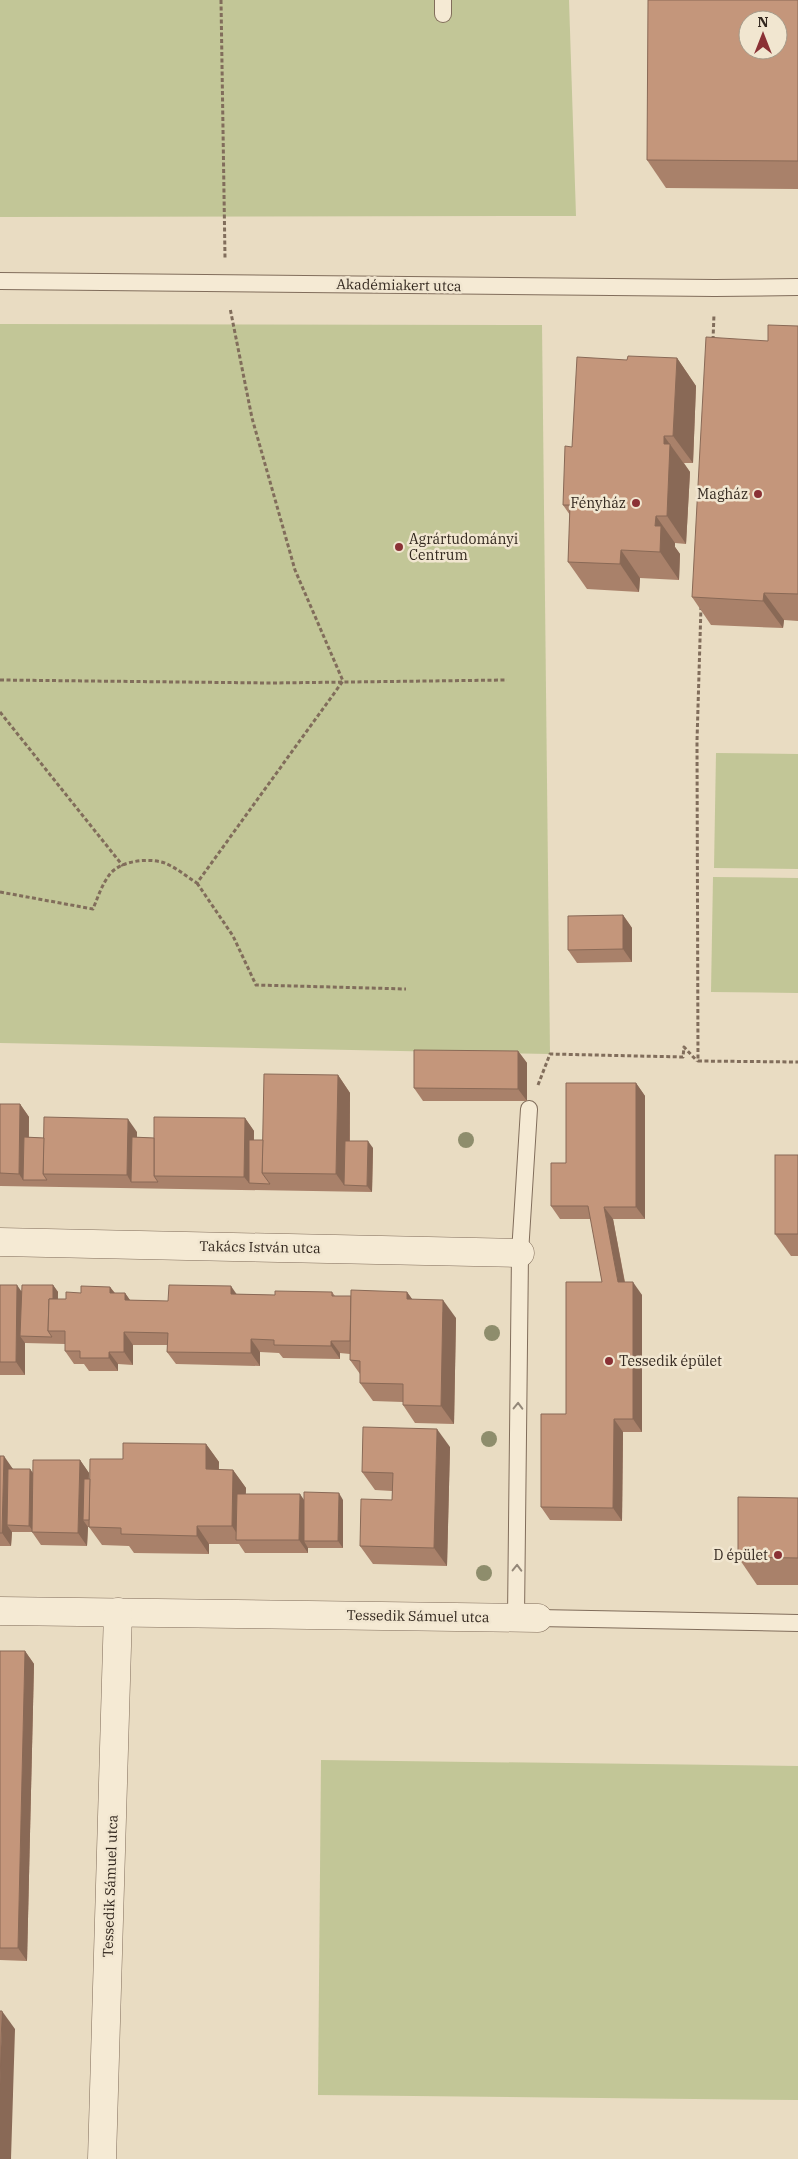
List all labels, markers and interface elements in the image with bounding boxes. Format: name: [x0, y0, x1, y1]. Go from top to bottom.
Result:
north arrow: [738, 10, 788, 60]
text: N: [757, 13, 769, 31]
street label: Akadémiakert utca: [336, 275, 462, 295]
place label: Magház: [697, 485, 748, 503]
marker: Magház: [752, 488, 764, 500]
place label: Fényház: [571, 494, 626, 512]
marker: Fényház: [630, 497, 642, 509]
place label: Agrártudományi Centrum: [409, 530, 518, 564]
marker: Agrártudományi Centrum: [393, 541, 405, 553]
street label: Takács István utca: [199, 1237, 321, 1257]
place label: Tessedik épület: [619, 1352, 722, 1370]
marker: Tessedik épület: [603, 1355, 615, 1367]
one-way arrow: [513, 1401, 523, 1409]
place label: D épület: [713, 1546, 768, 1564]
marker: D épület: [772, 1549, 784, 1561]
one-way arrow: [512, 1564, 522, 1572]
street label: Tessedik Sámuel utca: [346, 1606, 490, 1626]
street label: Tessedik Sámuel utca: [99, 1814, 121, 1958]

